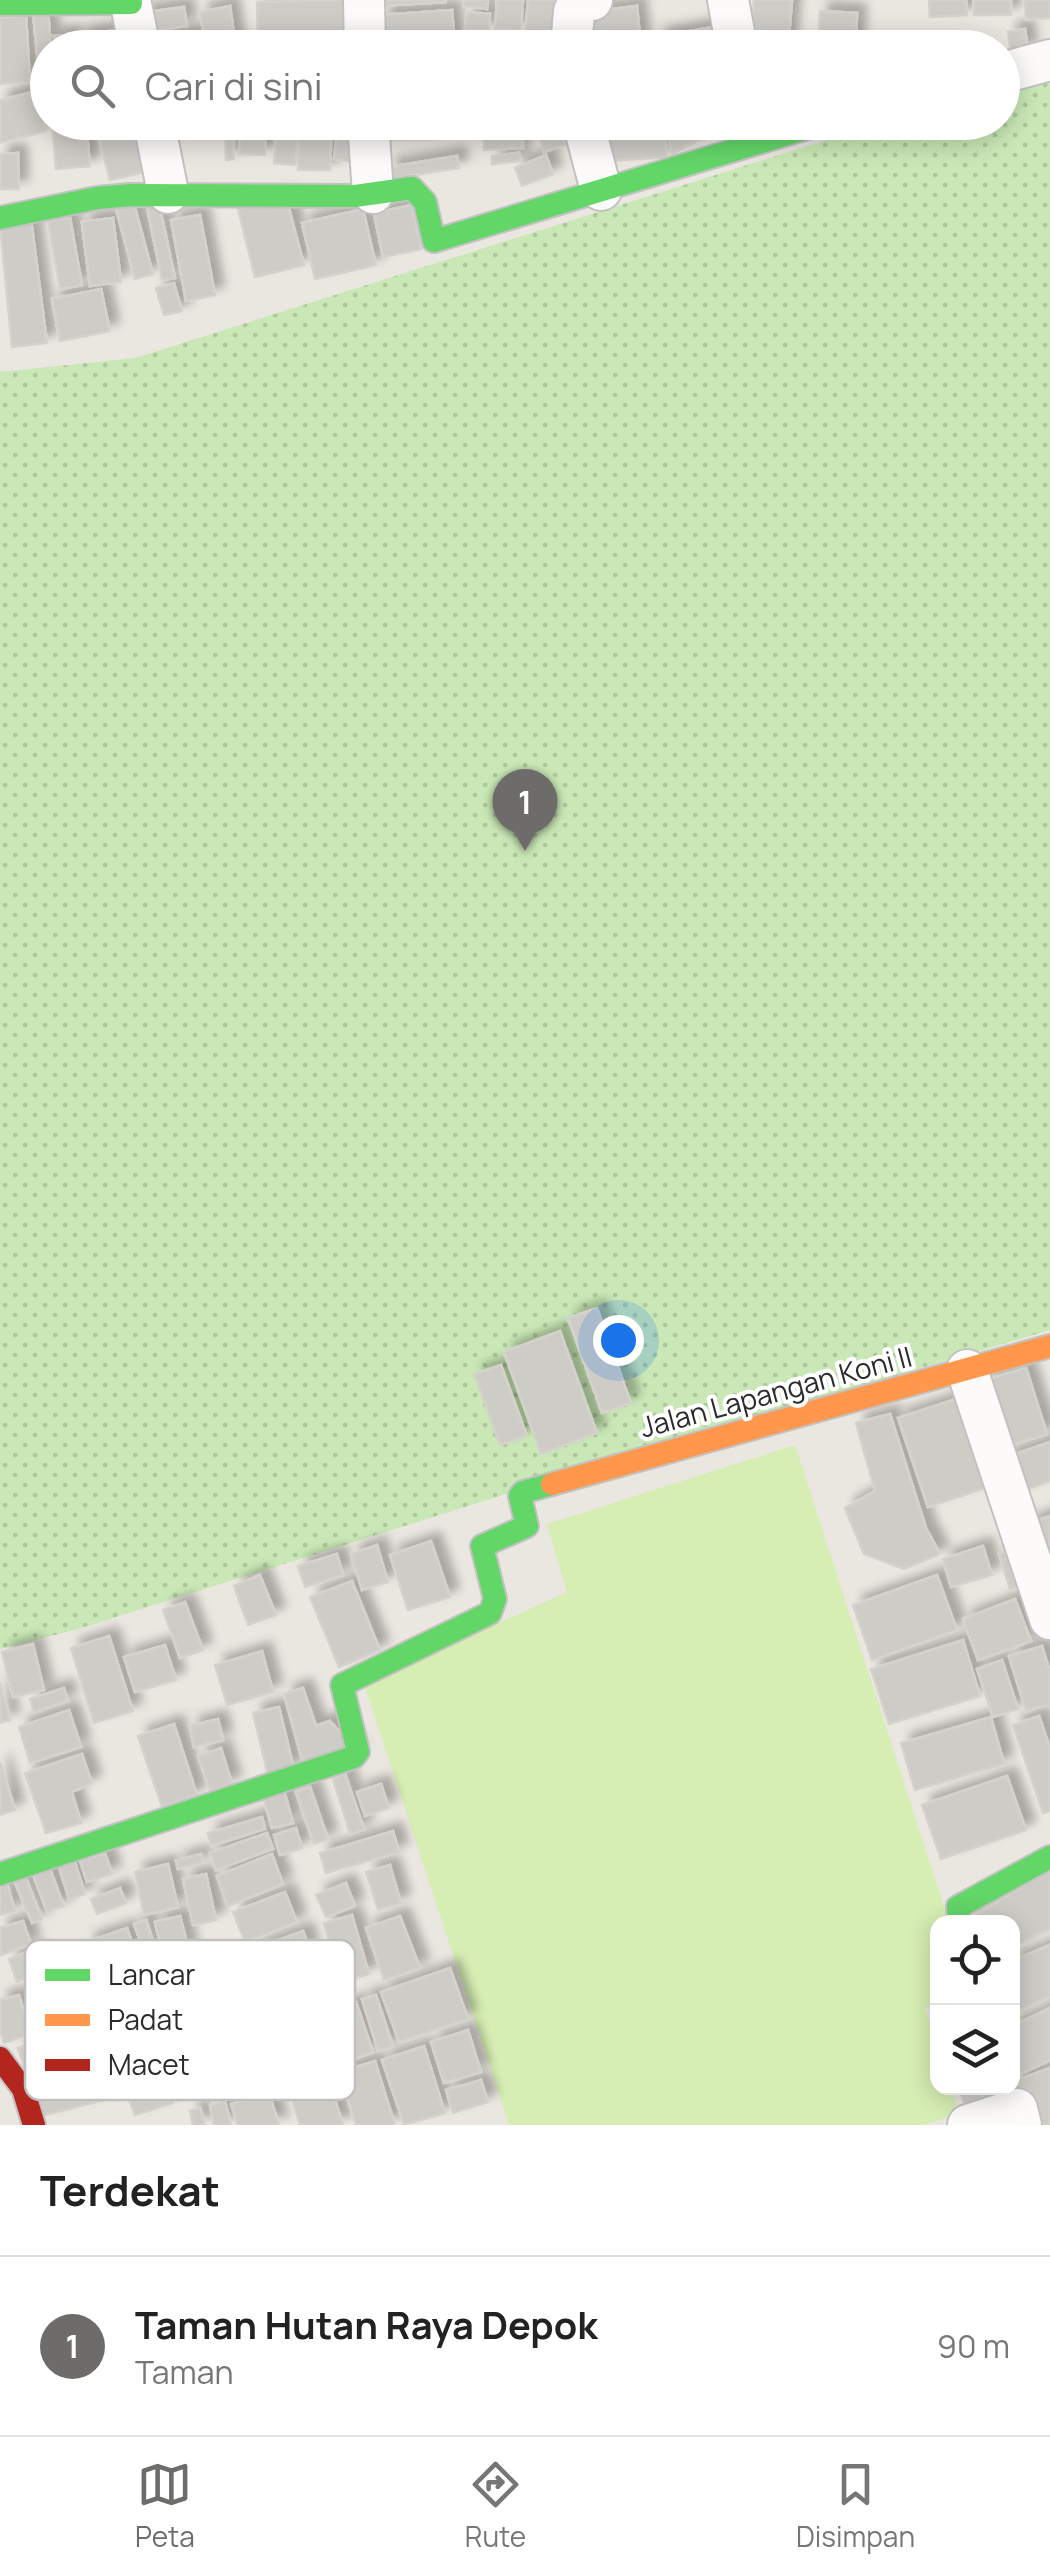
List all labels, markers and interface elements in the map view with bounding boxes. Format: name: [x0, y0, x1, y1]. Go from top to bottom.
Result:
search box: [30, 30, 1020, 140]
icon: search: [65, 58, 120, 113]
text: Cari di sini: [145, 59, 323, 111]
pin: 1: [492, 768, 558, 851]
your location: [593, 1315, 644, 1366]
street label: Jalan Lapangan Koni II: [636, 1336, 916, 1446]
map controls: [930, 1915, 1020, 2095]
button: locate: [930, 1915, 1020, 2005]
legend: [25, 1940, 355, 2100]
text: Lancar: [108, 1955, 195, 1993]
text: Padat: [108, 2000, 183, 2038]
button: layers: [930, 2005, 1020, 2095]
text: Macet: [108, 2045, 190, 2083]
text: Terdekat: [40, 2161, 220, 2219]
text: Taman Hutan Raya Depok: [135, 2298, 598, 2350]
text: 1: [65, 2324, 80, 2368]
text: 90 m: [937, 2324, 1010, 2368]
text: Taman: [135, 2350, 234, 2394]
tab: Peta: [135, 2457, 195, 2555]
tab: Rute: [465, 2457, 526, 2555]
tab: Disimpan: [796, 2457, 915, 2555]

